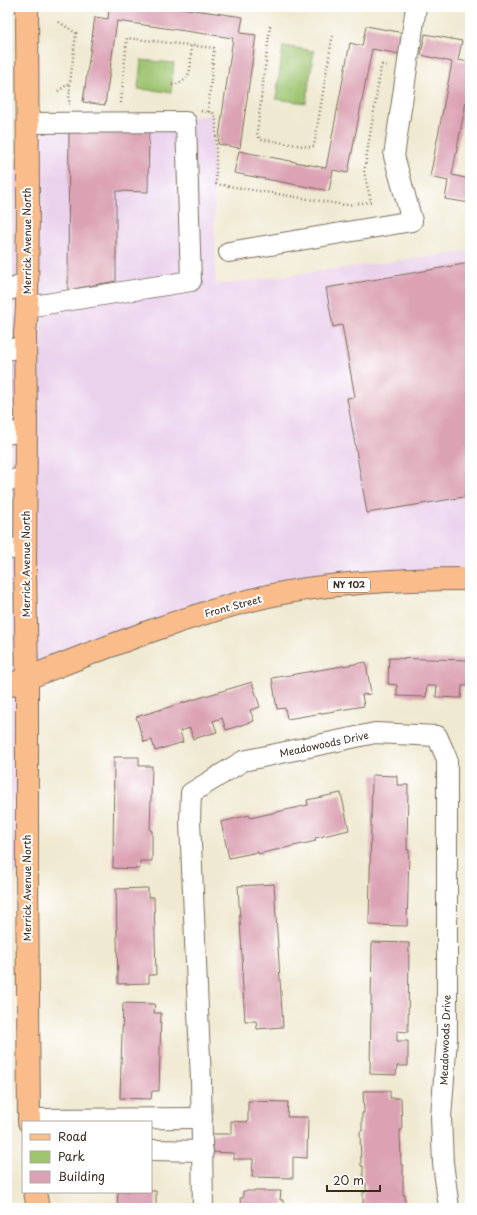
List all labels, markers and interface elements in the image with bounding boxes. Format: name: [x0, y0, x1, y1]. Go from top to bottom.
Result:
street label: Merrick Avenue North: [19, 188, 34, 294]
street label: Merrick Avenue North: [18, 511, 33, 617]
road number: NY 102: [328, 578, 370, 592]
street label: Front Street: [203, 591, 263, 620]
street label: Meadowoods Drive: [278, 727, 370, 760]
street label: Merrick Avenue North: [19, 835, 34, 941]
street label: Meadowoods Drive: [435, 994, 454, 1085]
legend: [22, 1121, 152, 1193]
text: Road: [58, 1127, 87, 1145]
text: Park: [58, 1147, 85, 1165]
text: Building: [58, 1167, 105, 1185]
scale bar: [327, 1167, 380, 1193]
text: 20 m: [333, 1171, 364, 1189]

